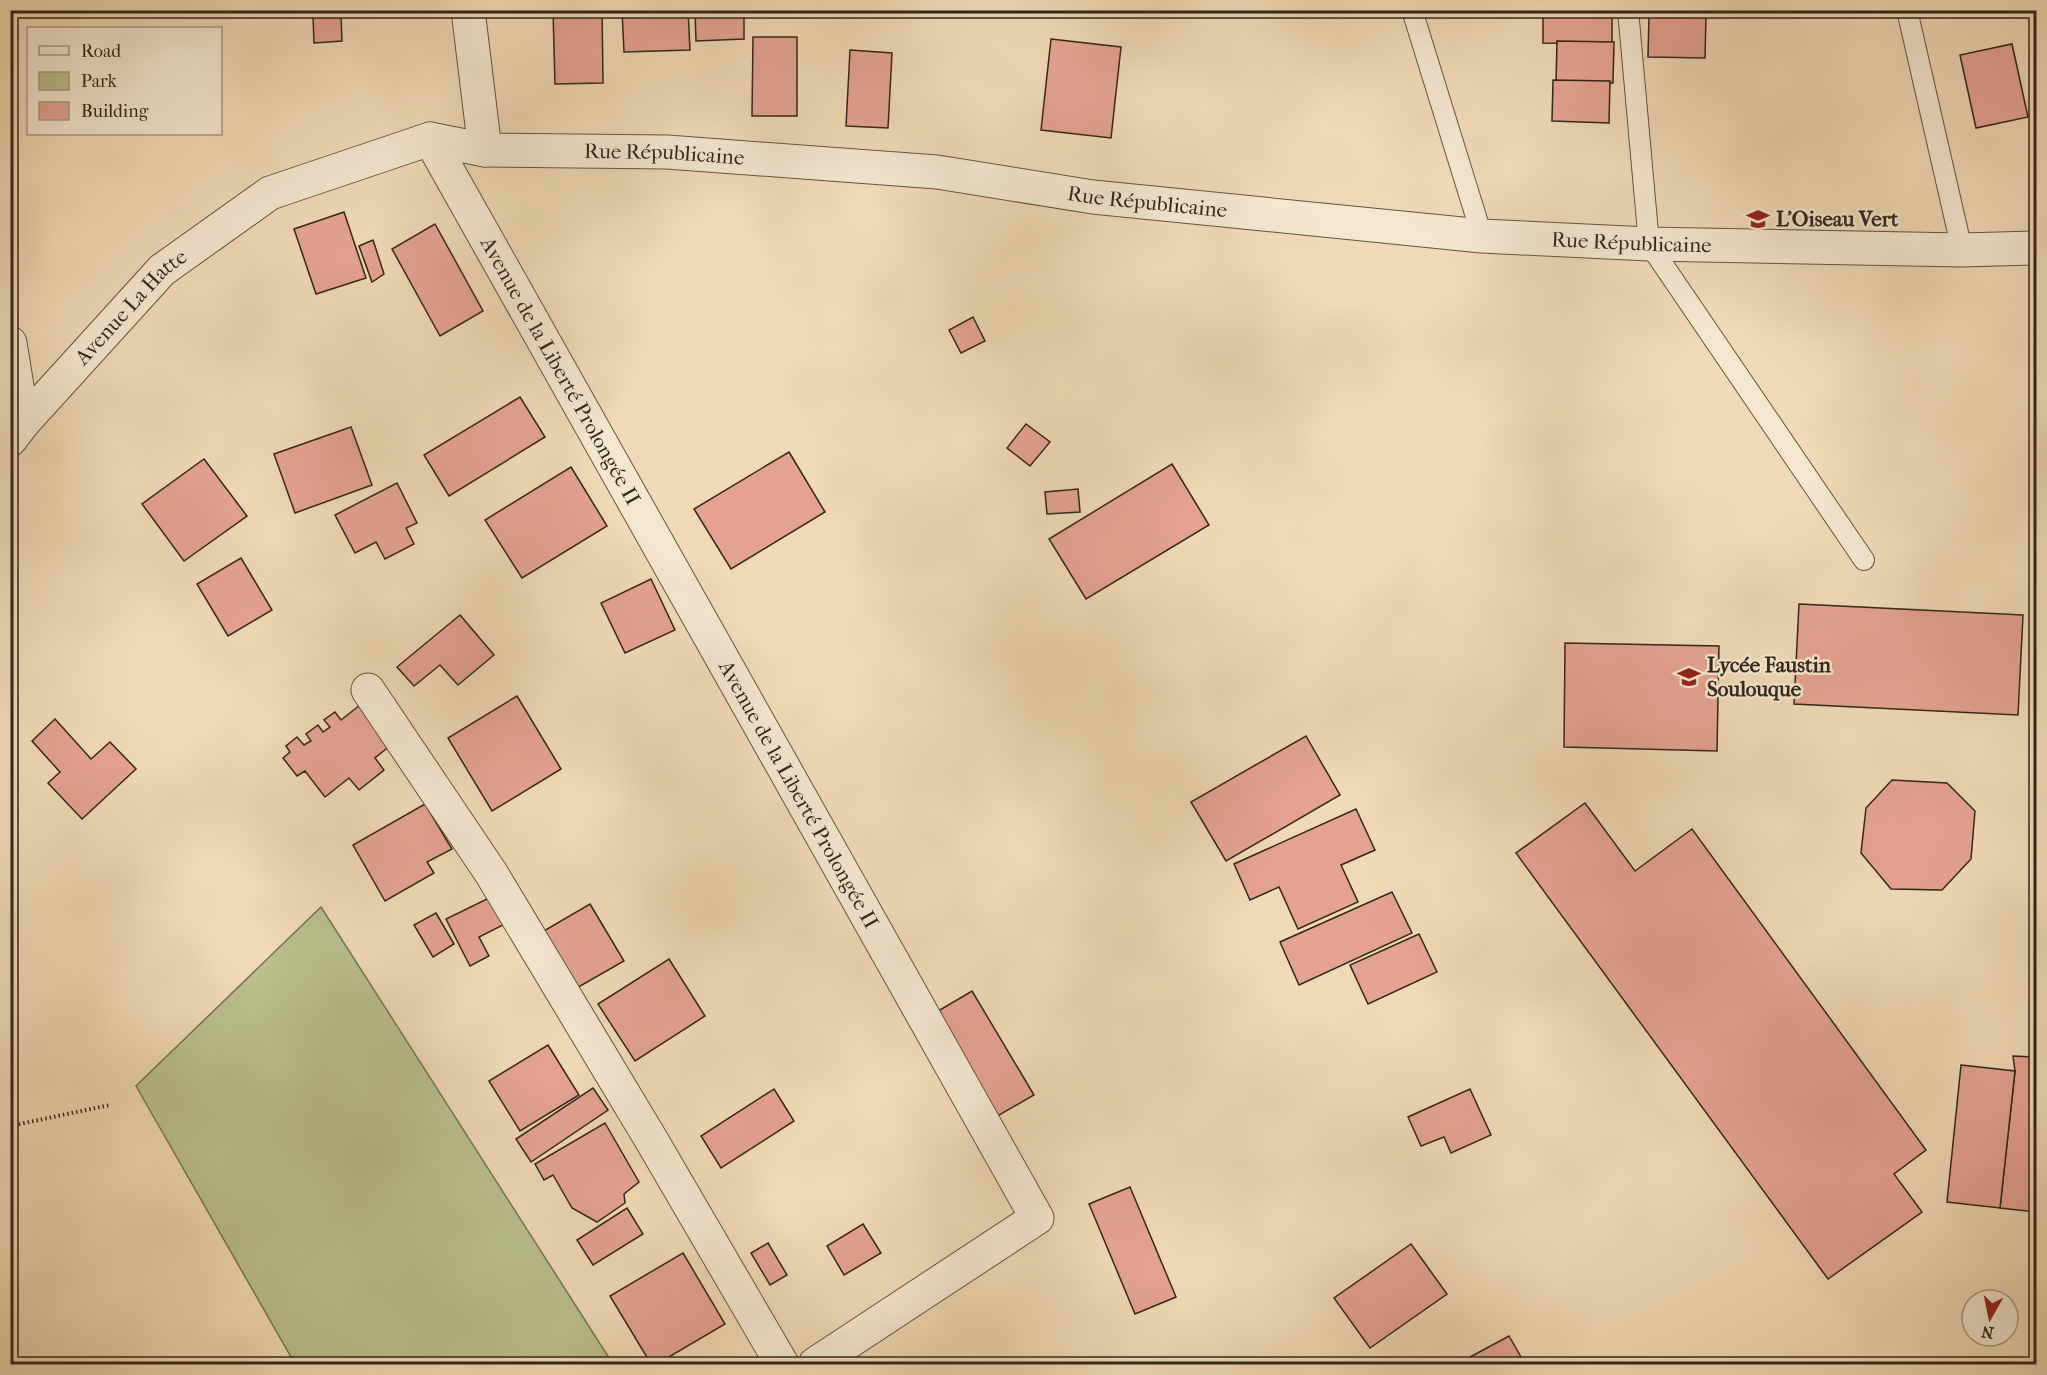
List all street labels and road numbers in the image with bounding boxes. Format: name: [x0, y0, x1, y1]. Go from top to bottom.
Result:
street label: Rue Républicaine: [584, 139, 745, 170]
street label: Rue Républicaine: [1066, 181, 1228, 222]
street label: Rue Républicaine: [1551, 227, 1712, 257]
street label: Avenue de la Liberté Prolongée II: [475, 232, 645, 509]
street label: Avenue La Hatte: [69, 244, 191, 370]
street label: Avenue de la Liberté Prolongée II: [713, 655, 884, 933]

